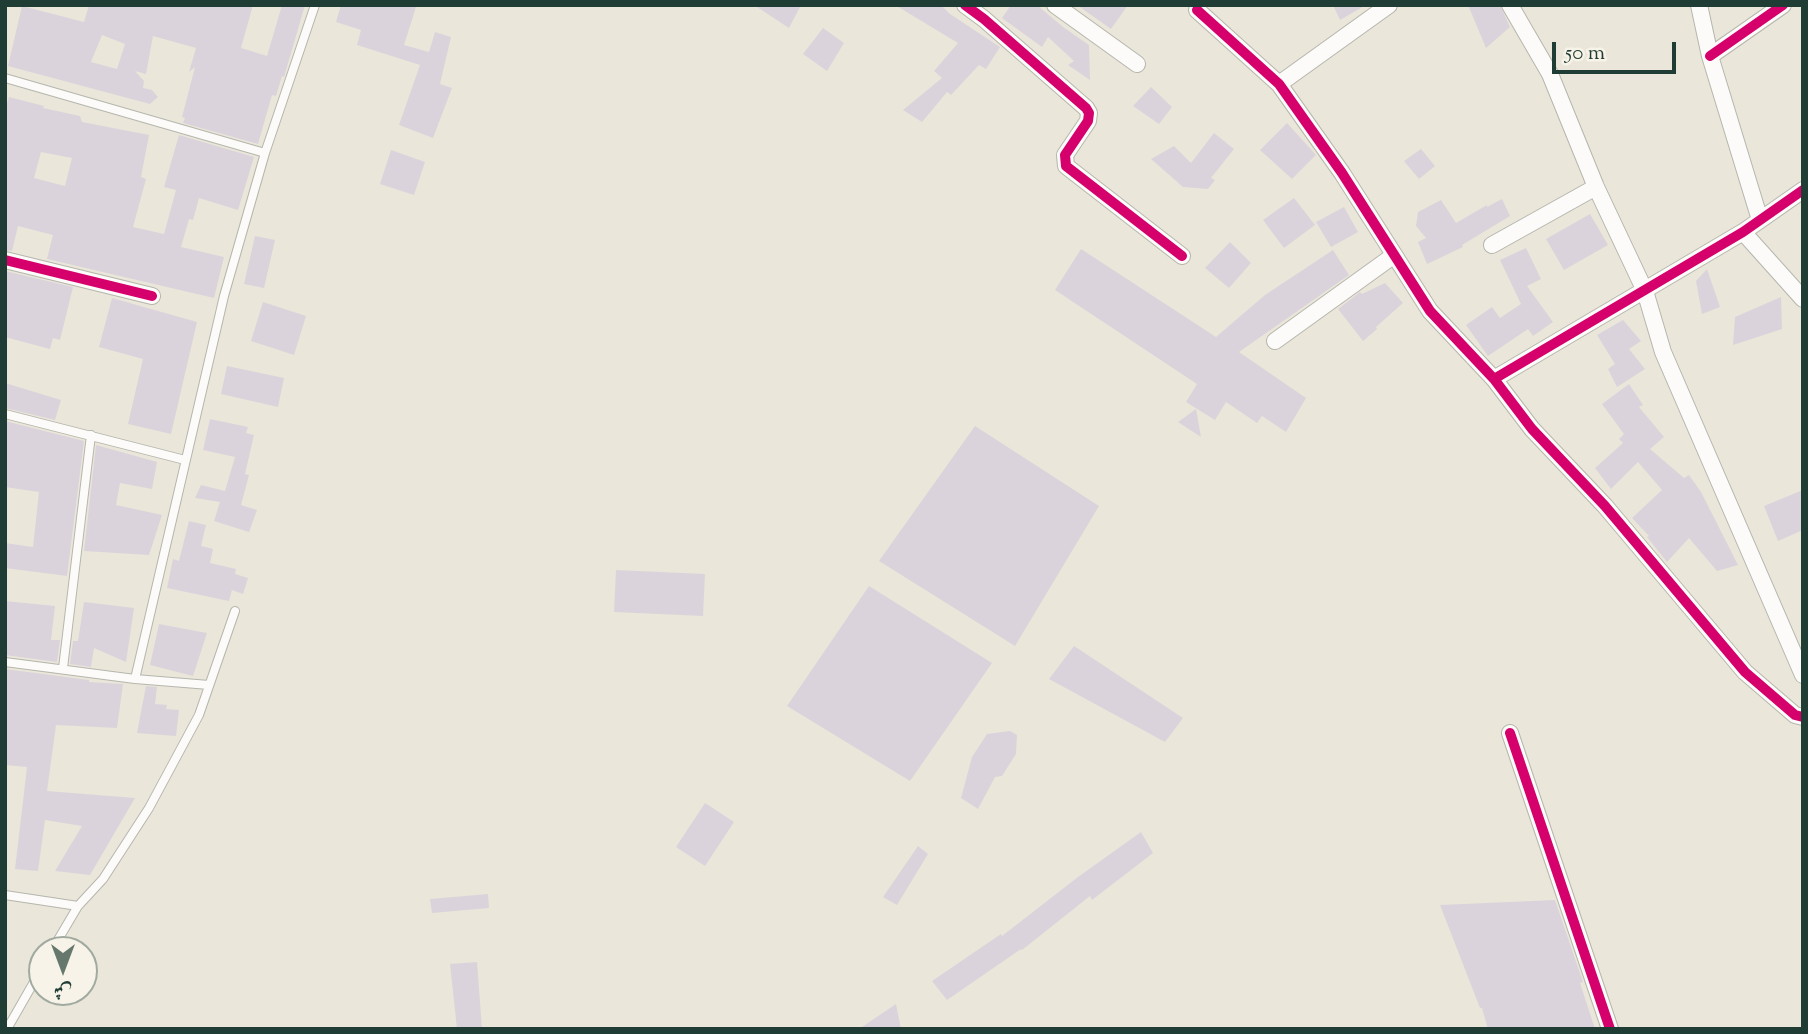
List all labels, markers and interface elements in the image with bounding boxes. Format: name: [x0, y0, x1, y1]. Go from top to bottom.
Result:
scale bar: [1556, 28, 1680, 72]
text: 50 m: [1565, 39, 1605, 69]
north arrow: [28, 936, 98, 1006]
text: ش: [54, 977, 72, 1004]

